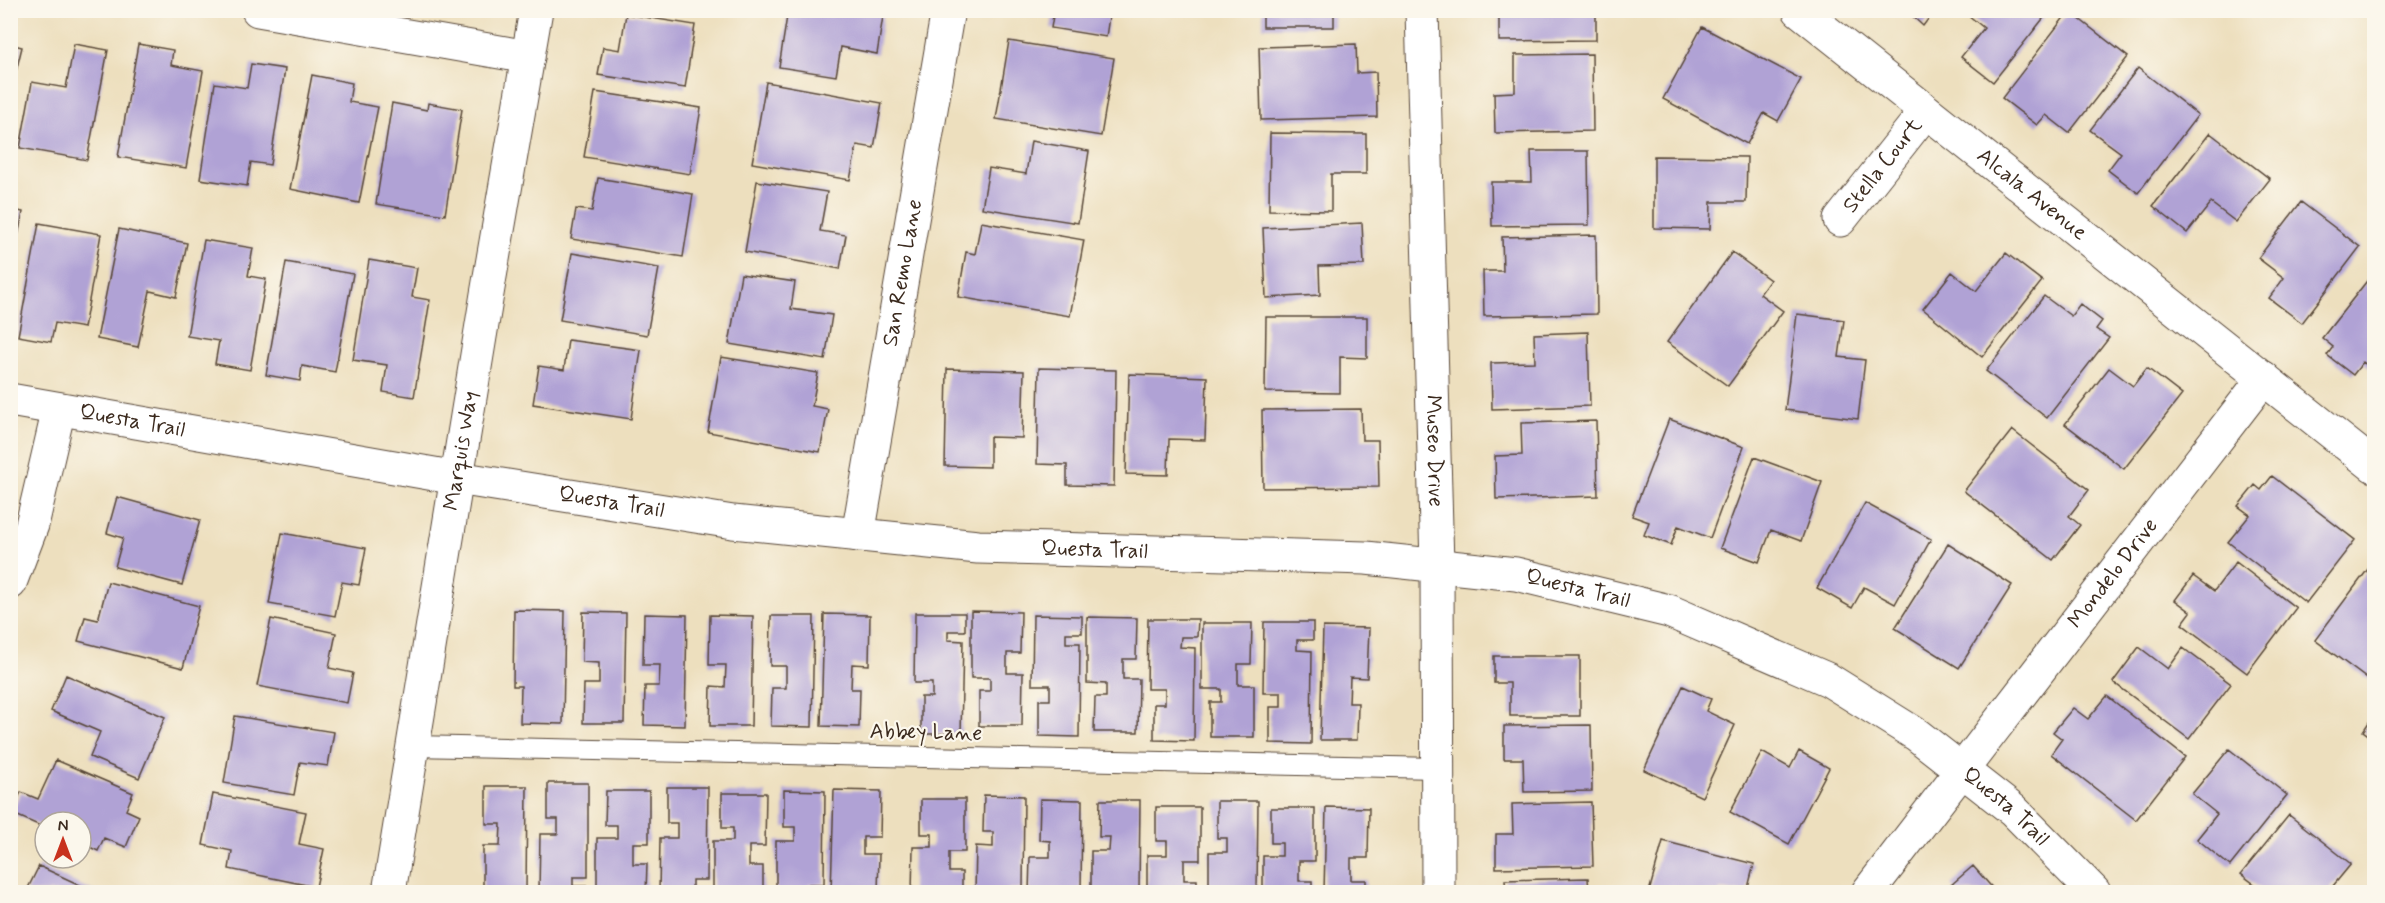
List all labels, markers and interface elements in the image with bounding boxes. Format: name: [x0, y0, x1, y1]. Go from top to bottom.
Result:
street label: Stella Court: [1837, 113, 1929, 219]
street label: Alcala Avenue: [1971, 142, 2093, 247]
street label: San Remo Lane: [877, 197, 929, 349]
street label: Marquis Way: [438, 389, 485, 513]
street label: Museo Drive: [1418, 394, 1449, 507]
street label: Questa Trail: [77, 398, 187, 444]
street label: Questa Trail: [556, 480, 666, 525]
street label: Mondelo Drive: [2062, 513, 2165, 634]
street label: Questa Trail: [1041, 535, 1148, 566]
street label: Questa Trail: [1523, 563, 1633, 615]
street label: Abbey Lane: [869, 718, 983, 748]
street label: Questa Trail: [1956, 761, 2055, 852]
north arrow: [33, 810, 93, 870]
text: N: [58, 816, 68, 837]

